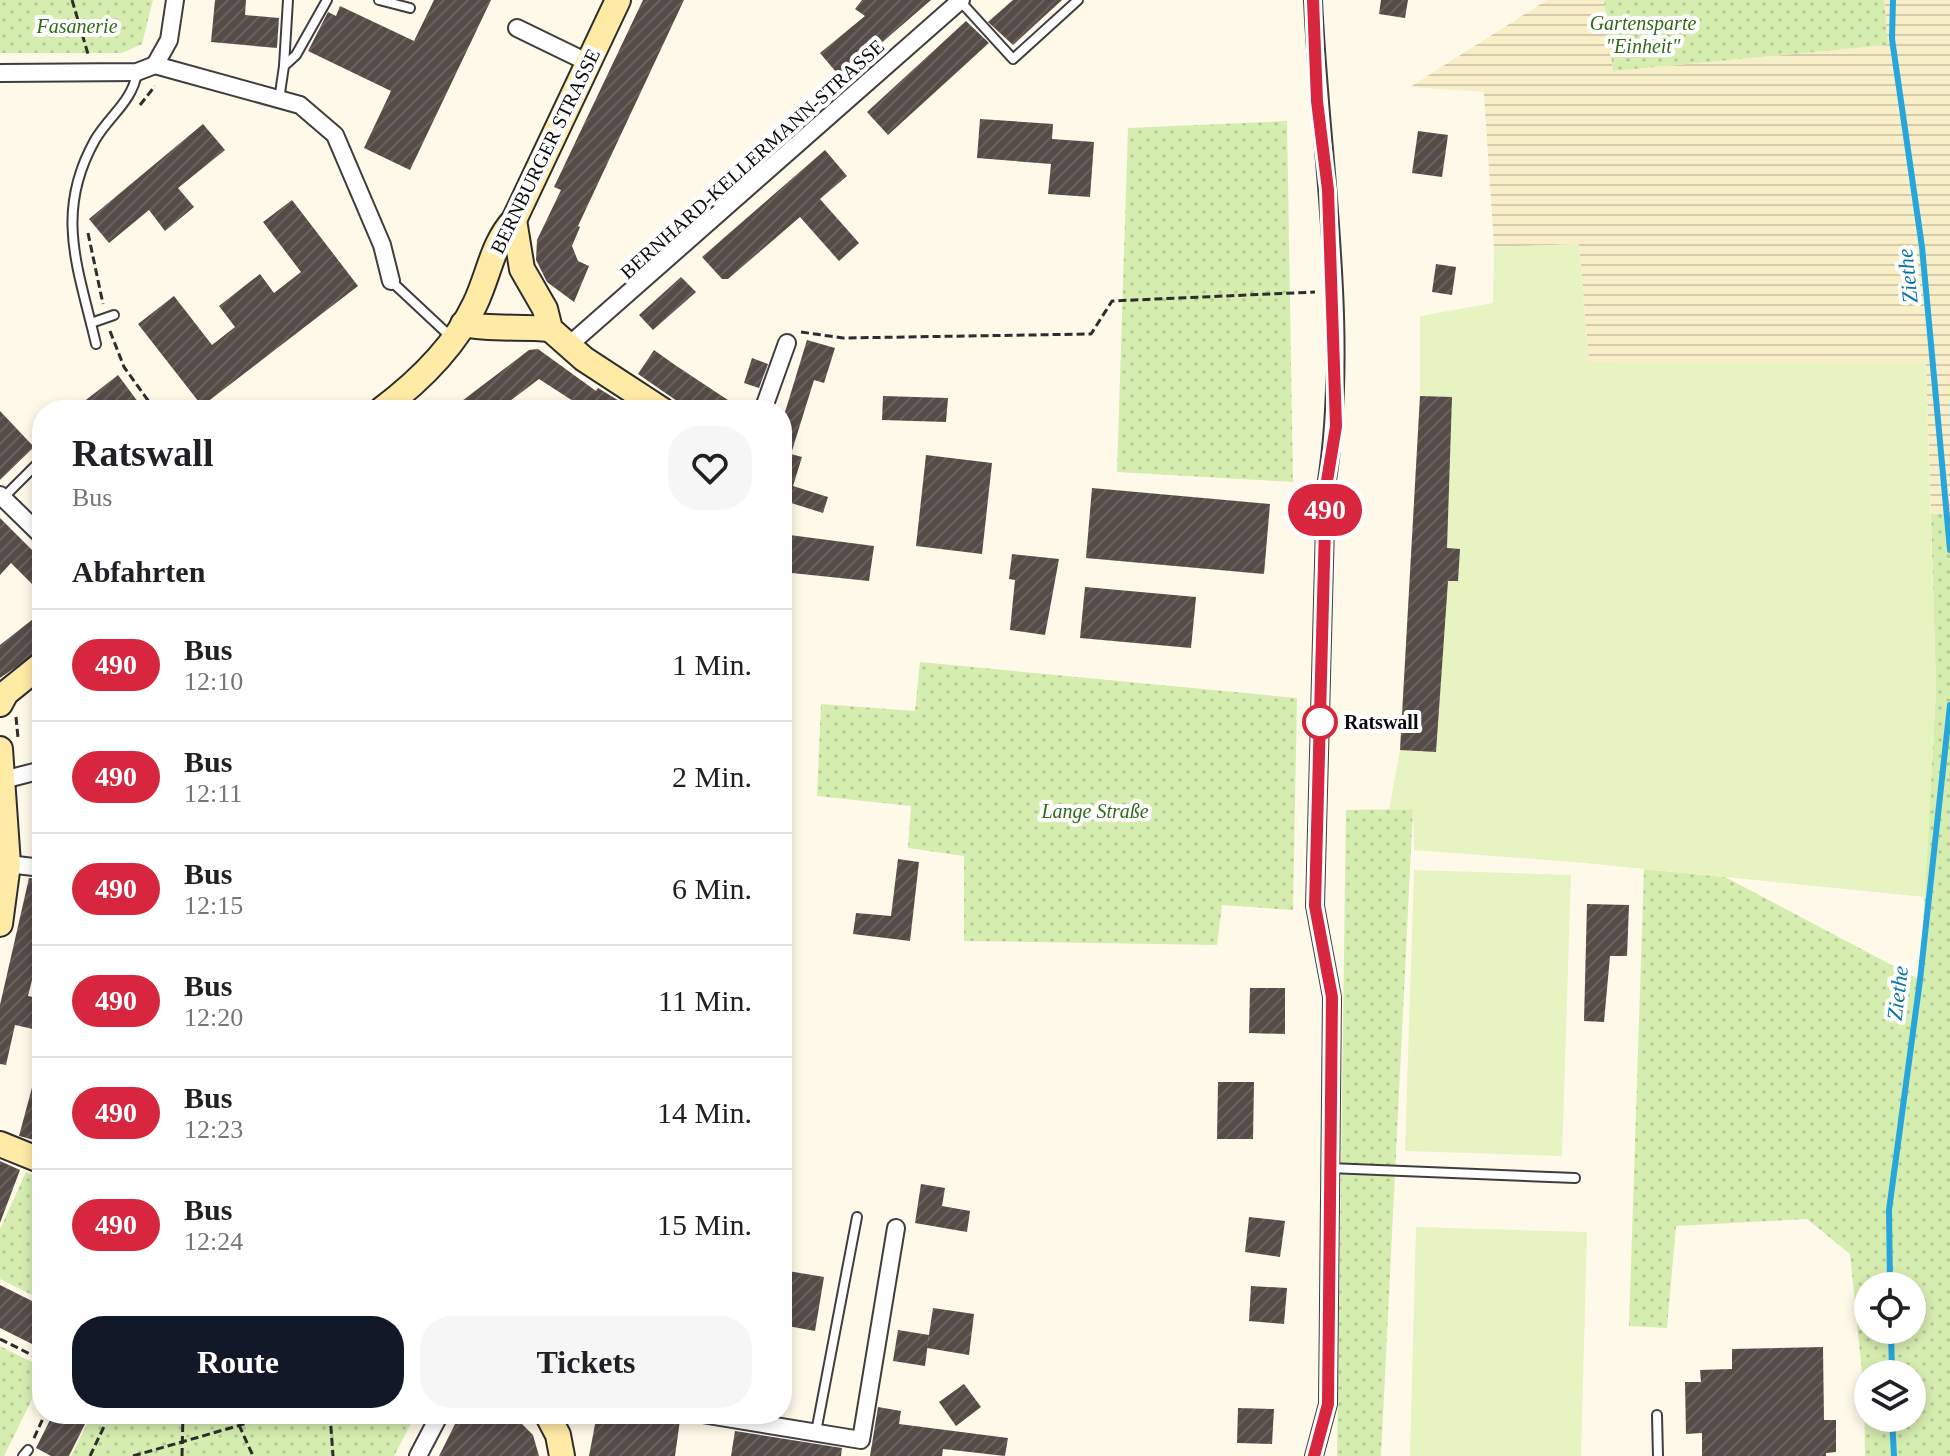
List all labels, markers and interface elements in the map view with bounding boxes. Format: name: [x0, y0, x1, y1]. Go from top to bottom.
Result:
park label: Gartensparte "Einheit": [1590, 12, 1696, 57]
park label: Fasanerie: [35, 15, 118, 37]
street label: BERNHARD-KELLERMANN-STRASSE: [616, 35, 888, 283]
street label: BERNBURGER STRASSE: [486, 45, 604, 257]
water label: Ziethe: [1892, 247, 1923, 305]
button: heart: [668, 426, 752, 510]
text: Ratswall: [72, 432, 213, 474]
text: Bus: [72, 483, 112, 512]
line badge: 490: [1279, 484, 1371, 536]
text: 490: [1304, 494, 1346, 525]
text: Abfahrten: [72, 555, 205, 588]
text: Bus: [184, 633, 232, 666]
text: 1 Min.: [672, 648, 752, 681]
text: 490: [95, 649, 137, 680]
text: 12:10: [184, 667, 243, 696]
marker: Ratswall: [1303, 705, 1337, 739]
place label: Ratswall: [1344, 711, 1419, 733]
text: Bus: [184, 745, 232, 778]
text: 2 Min.: [672, 760, 752, 793]
text: 490: [95, 761, 137, 792]
text: 12:11: [184, 779, 242, 808]
park label: Lange Straße: [1040, 800, 1149, 823]
text: Bus: [184, 857, 232, 890]
text: 6 Min.: [672, 872, 752, 905]
text: 490: [95, 873, 137, 904]
text: 12:15: [184, 891, 243, 920]
water label: Ziethe: [1882, 964, 1913, 1022]
text: Bus: [184, 969, 232, 1002]
text: 11 Min.: [658, 984, 752, 1017]
text: 490: [95, 985, 137, 1016]
text: 12:20: [184, 1003, 243, 1032]
text: Bus: [184, 1081, 232, 1114]
text: 14 Min.: [657, 1096, 752, 1129]
text: 490: [95, 1097, 137, 1128]
text: 12:23: [184, 1115, 243, 1144]
text: Bus: [184, 1193, 232, 1226]
text: 15 Min.: [657, 1208, 752, 1241]
text: 490: [95, 1209, 137, 1240]
text: 12:24: [184, 1227, 243, 1256]
map controls: [1854, 1272, 1926, 1432]
button: locate: [1854, 1272, 1926, 1344]
button: Route: [72, 1316, 404, 1408]
button: Tickets: [420, 1316, 752, 1408]
button: layers: [1854, 1360, 1926, 1432]

